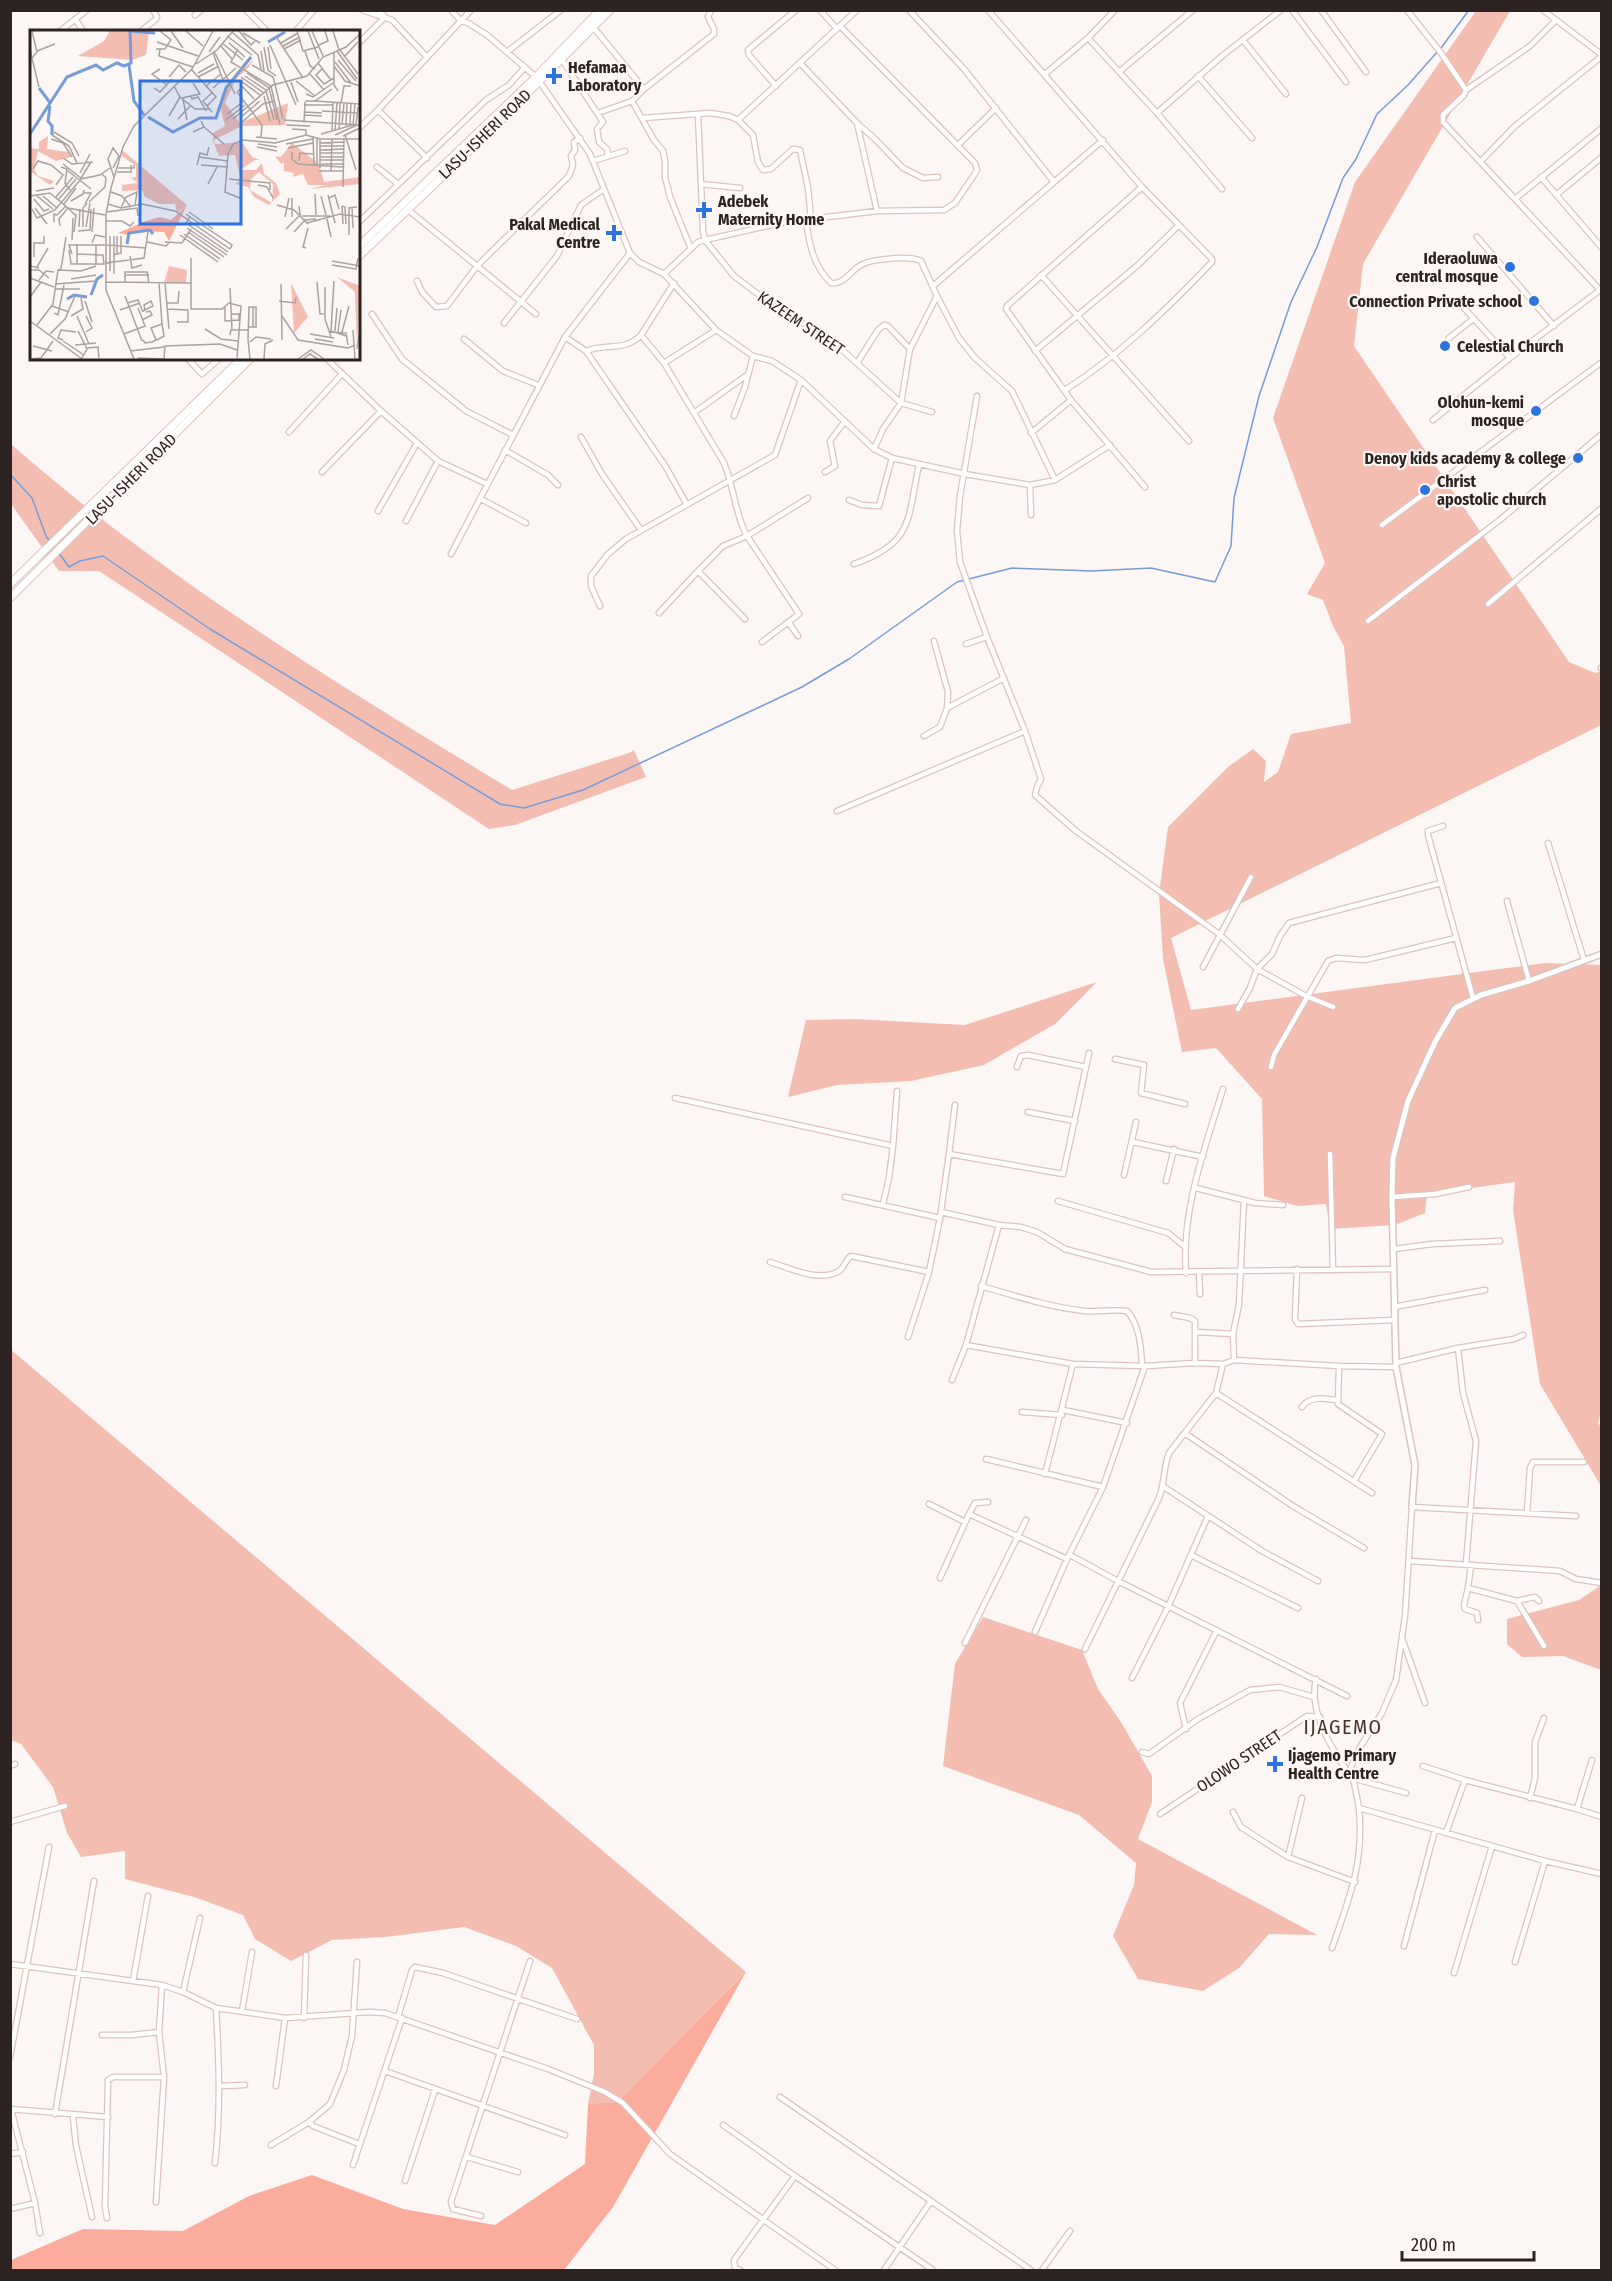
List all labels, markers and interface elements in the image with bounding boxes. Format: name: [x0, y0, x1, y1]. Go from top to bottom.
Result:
inset map: [30, 30, 360, 360]
place label: Hefamaa Laboratory: [568, 58, 642, 95]
marker: Hefamaa Laboratory: [545, 67, 563, 85]
street label: LASU-ISHERI ROAD: [435, 85, 535, 183]
place label: Adebek Maternity Home: [717, 192, 824, 229]
marker: Adebek Maternity Home: [695, 201, 713, 219]
place label: Pakal Medical Centre: [509, 215, 601, 252]
marker: Pakal Medical Centre: [605, 224, 623, 242]
place label: Ideraoluwa central mosque: [1395, 249, 1498, 286]
marker: Ideraoluwa central mosque: [1503, 260, 1517, 274]
street label: KAZEEM STREET: [754, 287, 849, 359]
place label: Connection Private school: [1349, 292, 1523, 311]
marker: Connection Private school: [1527, 294, 1541, 308]
place label: Celestial Church: [1457, 337, 1564, 356]
marker: Celestial Church: [1438, 339, 1452, 353]
place label: Olohun-kemi mosque: [1438, 393, 1524, 430]
marker: Olohun-kemi mosque: [1529, 404, 1543, 418]
street label: LASU-ISHERI ROAD: [82, 430, 180, 528]
place label: Denoy kids academy & college: [1365, 449, 1566, 468]
marker: Denoy kids academy & college: [1571, 451, 1585, 465]
place label: Christ apostolic church: [1437, 472, 1546, 509]
marker: Christ apostolic church: [1418, 483, 1432, 497]
district label: IJAGEMO: [1304, 1715, 1382, 1739]
street label: OLOWO STREET: [1193, 1725, 1286, 1796]
place label: Ijagemo Primary Health Centre: [1288, 1746, 1396, 1783]
marker: Ijagemo Primary Health Centre: [1266, 1755, 1284, 1773]
scale bar: [1402, 2224, 1534, 2262]
text: 200 m: [1411, 2234, 1456, 2256]

